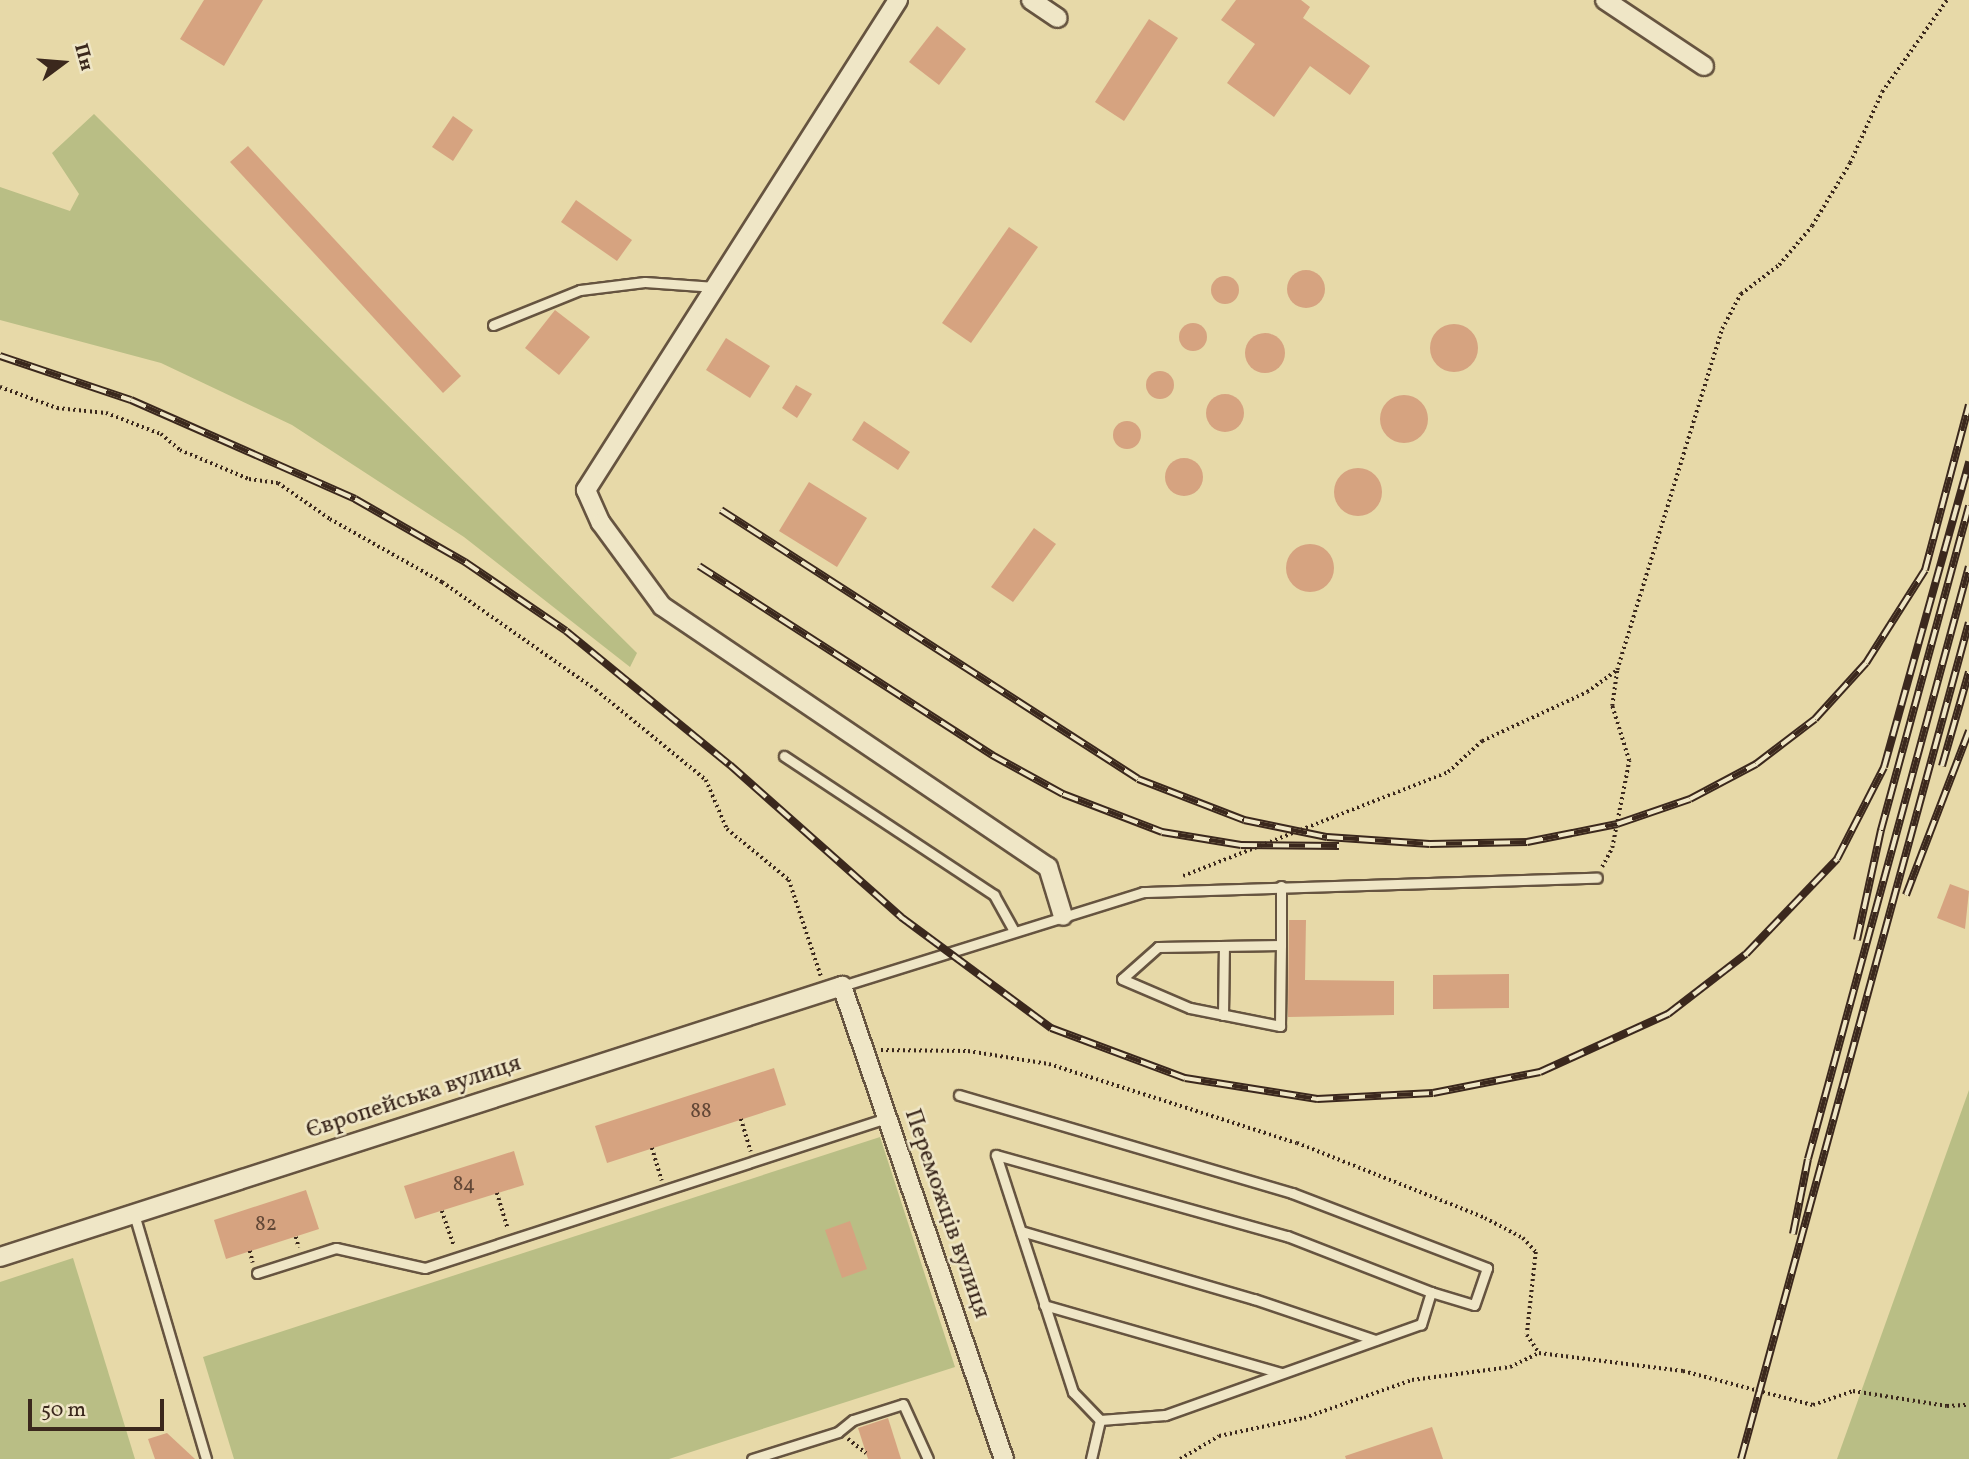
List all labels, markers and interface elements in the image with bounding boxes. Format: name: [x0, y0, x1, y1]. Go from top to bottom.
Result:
north arrow: [28, 28, 98, 98]
text: Пн: [67, 41, 99, 74]
street label: Європейська вулиця: [303, 1050, 525, 1146]
house number: 88: [690, 1099, 712, 1125]
street label: Переможців вулиця: [897, 1105, 995, 1323]
house number: 84: [453, 1172, 475, 1198]
house number: 82: [255, 1212, 277, 1238]
scale bar: [32, 1386, 168, 1430]
text: 50 m: [41, 1396, 86, 1425]

